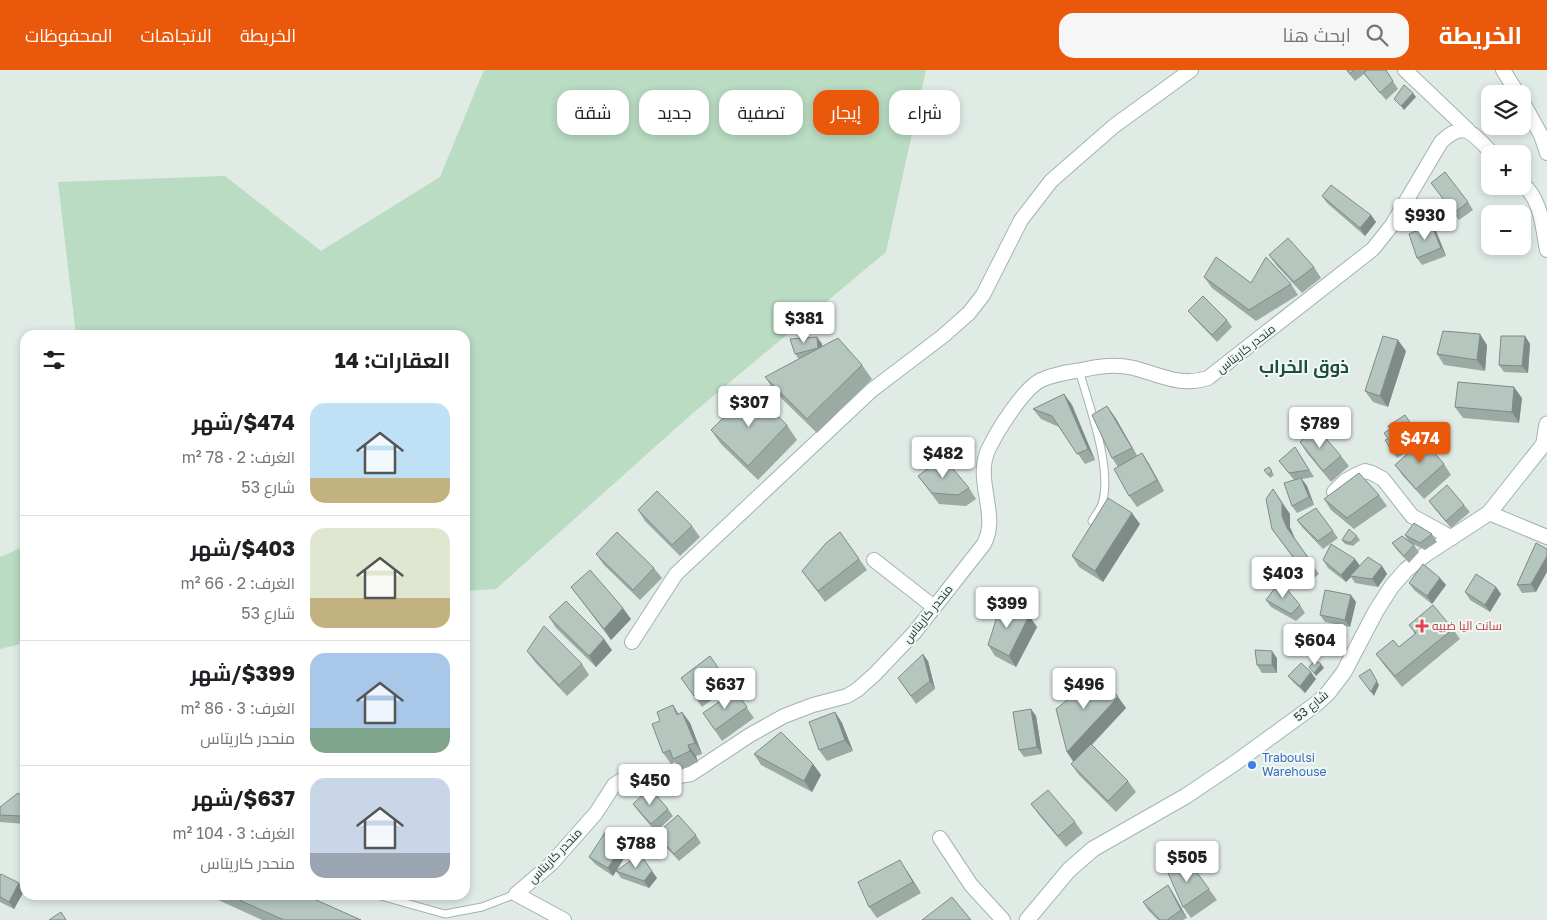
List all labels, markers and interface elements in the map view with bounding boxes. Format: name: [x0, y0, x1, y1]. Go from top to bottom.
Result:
search box: [1059, 13, 1409, 58]
text: الخريطة: [1439, 20, 1522, 49]
icon: search: [1363, 21, 1391, 49]
text: ابحث هنا: [1283, 23, 1351, 46]
text: المحفوظات: [25, 24, 113, 46]
text: الاتجاهات: [141, 24, 212, 46]
text: الخريطة: [240, 24, 296, 46]
map controls: [1481, 85, 1531, 255]
button: layers: [1481, 85, 1531, 135]
chip: شقة: [557, 90, 629, 135]
chip: جديد: [639, 90, 709, 135]
chip: تصفية: [719, 90, 803, 135]
chip: إيجار: [813, 90, 879, 135]
chip: شراء: [889, 90, 960, 135]
button: +: [1481, 145, 1531, 195]
pin: $930: [1395, 198, 1455, 241]
text: $930: [1404, 205, 1446, 225]
button: −: [1481, 205, 1531, 255]
pin: $381: [774, 302, 834, 344]
text: $381: [785, 308, 823, 328]
street label: منحدر كاريتاس: [1213, 321, 1278, 376]
icon: filters: [40, 346, 68, 374]
text: العقارات: 14: [335, 347, 450, 373]
district label: ذوق الخراب: [1259, 355, 1349, 378]
pin: $307: [719, 386, 779, 428]
text: $307: [729, 392, 769, 412]
pin: $789: [1290, 406, 1350, 449]
text: $474/شهر: [192, 409, 295, 435]
text: $789: [1300, 413, 1340, 433]
pin: $474: [1390, 422, 1450, 464]
icon: home: [350, 423, 410, 483]
text: $474: [1400, 428, 1440, 448]
pin: $482: [913, 436, 973, 479]
text: $482: [923, 443, 963, 463]
text: الغرف: 2 · 78 m²: [182, 447, 295, 467]
text: شارع 53: [241, 477, 295, 497]
text: $403/شهر: [190, 535, 295, 561]
icon: home: [350, 548, 410, 608]
pin: $403: [1253, 556, 1313, 599]
text: $403: [1263, 563, 1303, 583]
text: الغرف: 2 · 66 m²: [181, 573, 295, 593]
street label: منحدر كاريتاس: [899, 581, 956, 646]
pin: $399: [977, 586, 1037, 629]
text: $399: [987, 593, 1027, 613]
text: شارع 53: [241, 603, 295, 623]
place label: سانت اليا ضبيه: [1432, 618, 1502, 633]
marker: سانت اليا ضبيه: [1416, 620, 1428, 632]
pin: $604: [1285, 624, 1345, 666]
text: $604: [1294, 630, 1336, 650]
text: $399/شهر: [190, 660, 295, 686]
pin: $637: [695, 668, 755, 710]
pin: $496: [1054, 668, 1114, 710]
icon: home: [350, 673, 410, 733]
text: $637: [705, 674, 745, 694]
text: $496: [1063, 674, 1105, 694]
street label: شارع 53: [1290, 687, 1332, 725]
text: الغرف: 3 · 86 m²: [180, 698, 295, 718]
text: منحدر كاريتاس: [200, 728, 295, 748]
place label: Traboulsi Warehouse: [1262, 750, 1327, 779]
marker: Traboulsi Warehouse: [1246, 759, 1258, 771]
pin: $450: [620, 764, 680, 806]
text: $450: [630, 770, 670, 790]
text: $637/شهر: [192, 785, 295, 811]
icon: home: [350, 798, 410, 858]
text: الغرف: 3 · 104 m²: [172, 823, 295, 843]
street label: منحدر كاريتاس: [525, 825, 585, 886]
pin: $788: [606, 826, 666, 869]
text: $788: [616, 833, 656, 853]
pin: $505: [1157, 840, 1217, 883]
text: $505: [1167, 847, 1207, 867]
text: منحدر كاريتاس: [200, 853, 295, 873]

